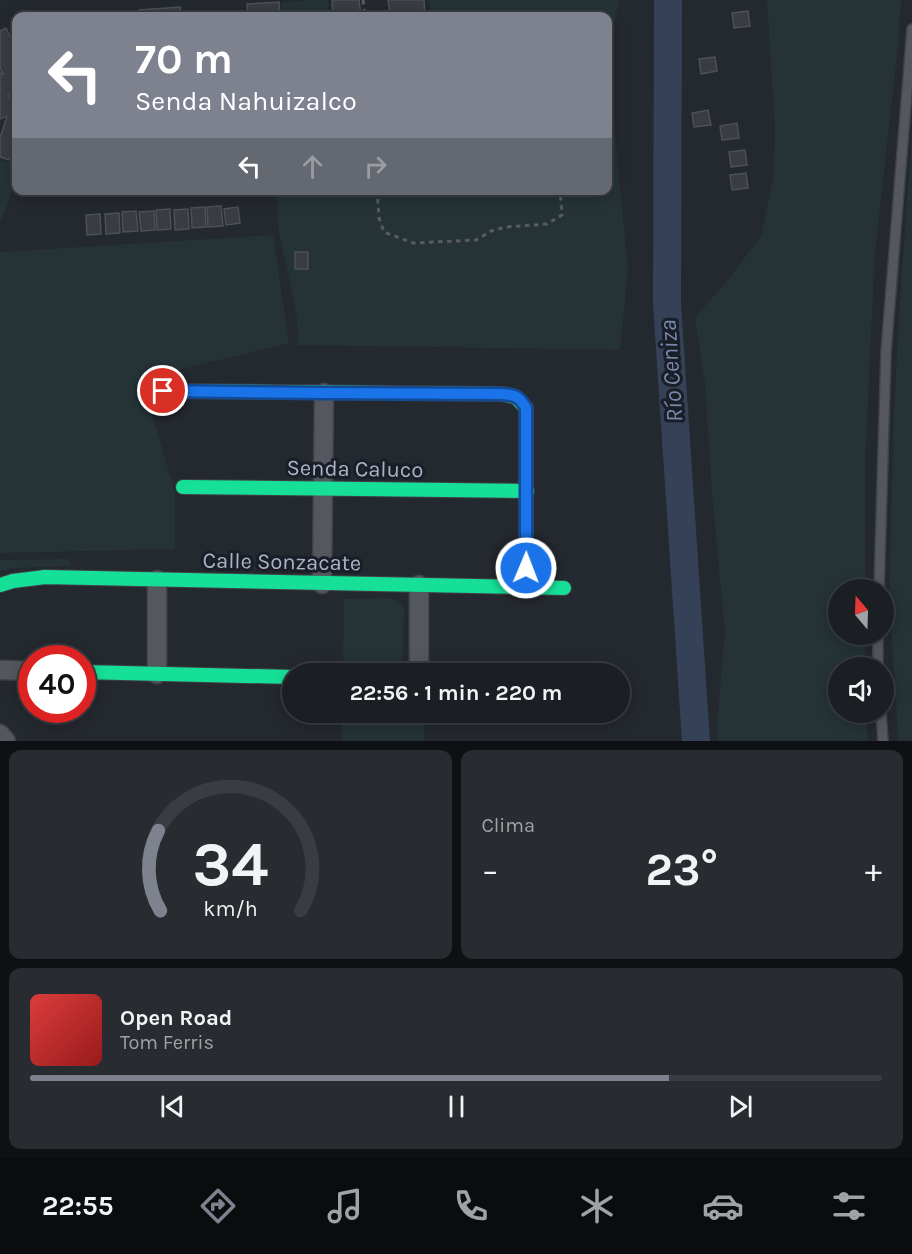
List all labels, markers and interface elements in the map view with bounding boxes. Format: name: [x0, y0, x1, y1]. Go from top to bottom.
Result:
text: 70 m: [135, 34, 233, 84]
icon: left: [36, 36, 114, 114]
text: Senda Nahuizalco: [135, 85, 357, 117]
icon: left: [233, 150, 266, 183]
icon: ahead: [296, 150, 329, 183]
icon: right: [359, 150, 392, 183]
water label: Río Ceniza: [653, 319, 689, 423]
pin: [137, 365, 188, 416]
icon: arrive: [146, 374, 179, 407]
street label: Senda Caluco: [286, 455, 424, 483]
position arrow: [494, 536, 558, 600]
street label: Calle Sonzacate: [202, 548, 362, 576]
north arrow: [828, 579, 894, 645]
map controls: [828, 579, 894, 723]
speed limit sign: 40: [18, 645, 96, 723]
button: sound: [828, 657, 894, 723]
text: 22:56 · 1 min · 220 m: [350, 680, 562, 706]
text: Clima: [482, 814, 535, 837]
text: 34: [192, 828, 268, 901]
text: 23°: [645, 844, 718, 896]
text: −: [482, 851, 499, 889]
text: +: [865, 851, 882, 889]
text: km/h: [203, 897, 257, 922]
text: Open Road: [120, 1005, 232, 1031]
text: Tom Ferris: [120, 1031, 214, 1054]
icon: previous: [156, 1090, 189, 1123]
icon: pause: [440, 1090, 473, 1123]
icon: next: [724, 1090, 757, 1123]
icon: directions: [197, 1185, 239, 1227]
icon: music: [324, 1185, 366, 1227]
icon: phone: [450, 1185, 492, 1227]
icon: climate: [576, 1185, 618, 1227]
icon: car: [702, 1185, 744, 1227]
icon: filters: [828, 1185, 870, 1227]
text: 22:55: [42, 1190, 113, 1222]

